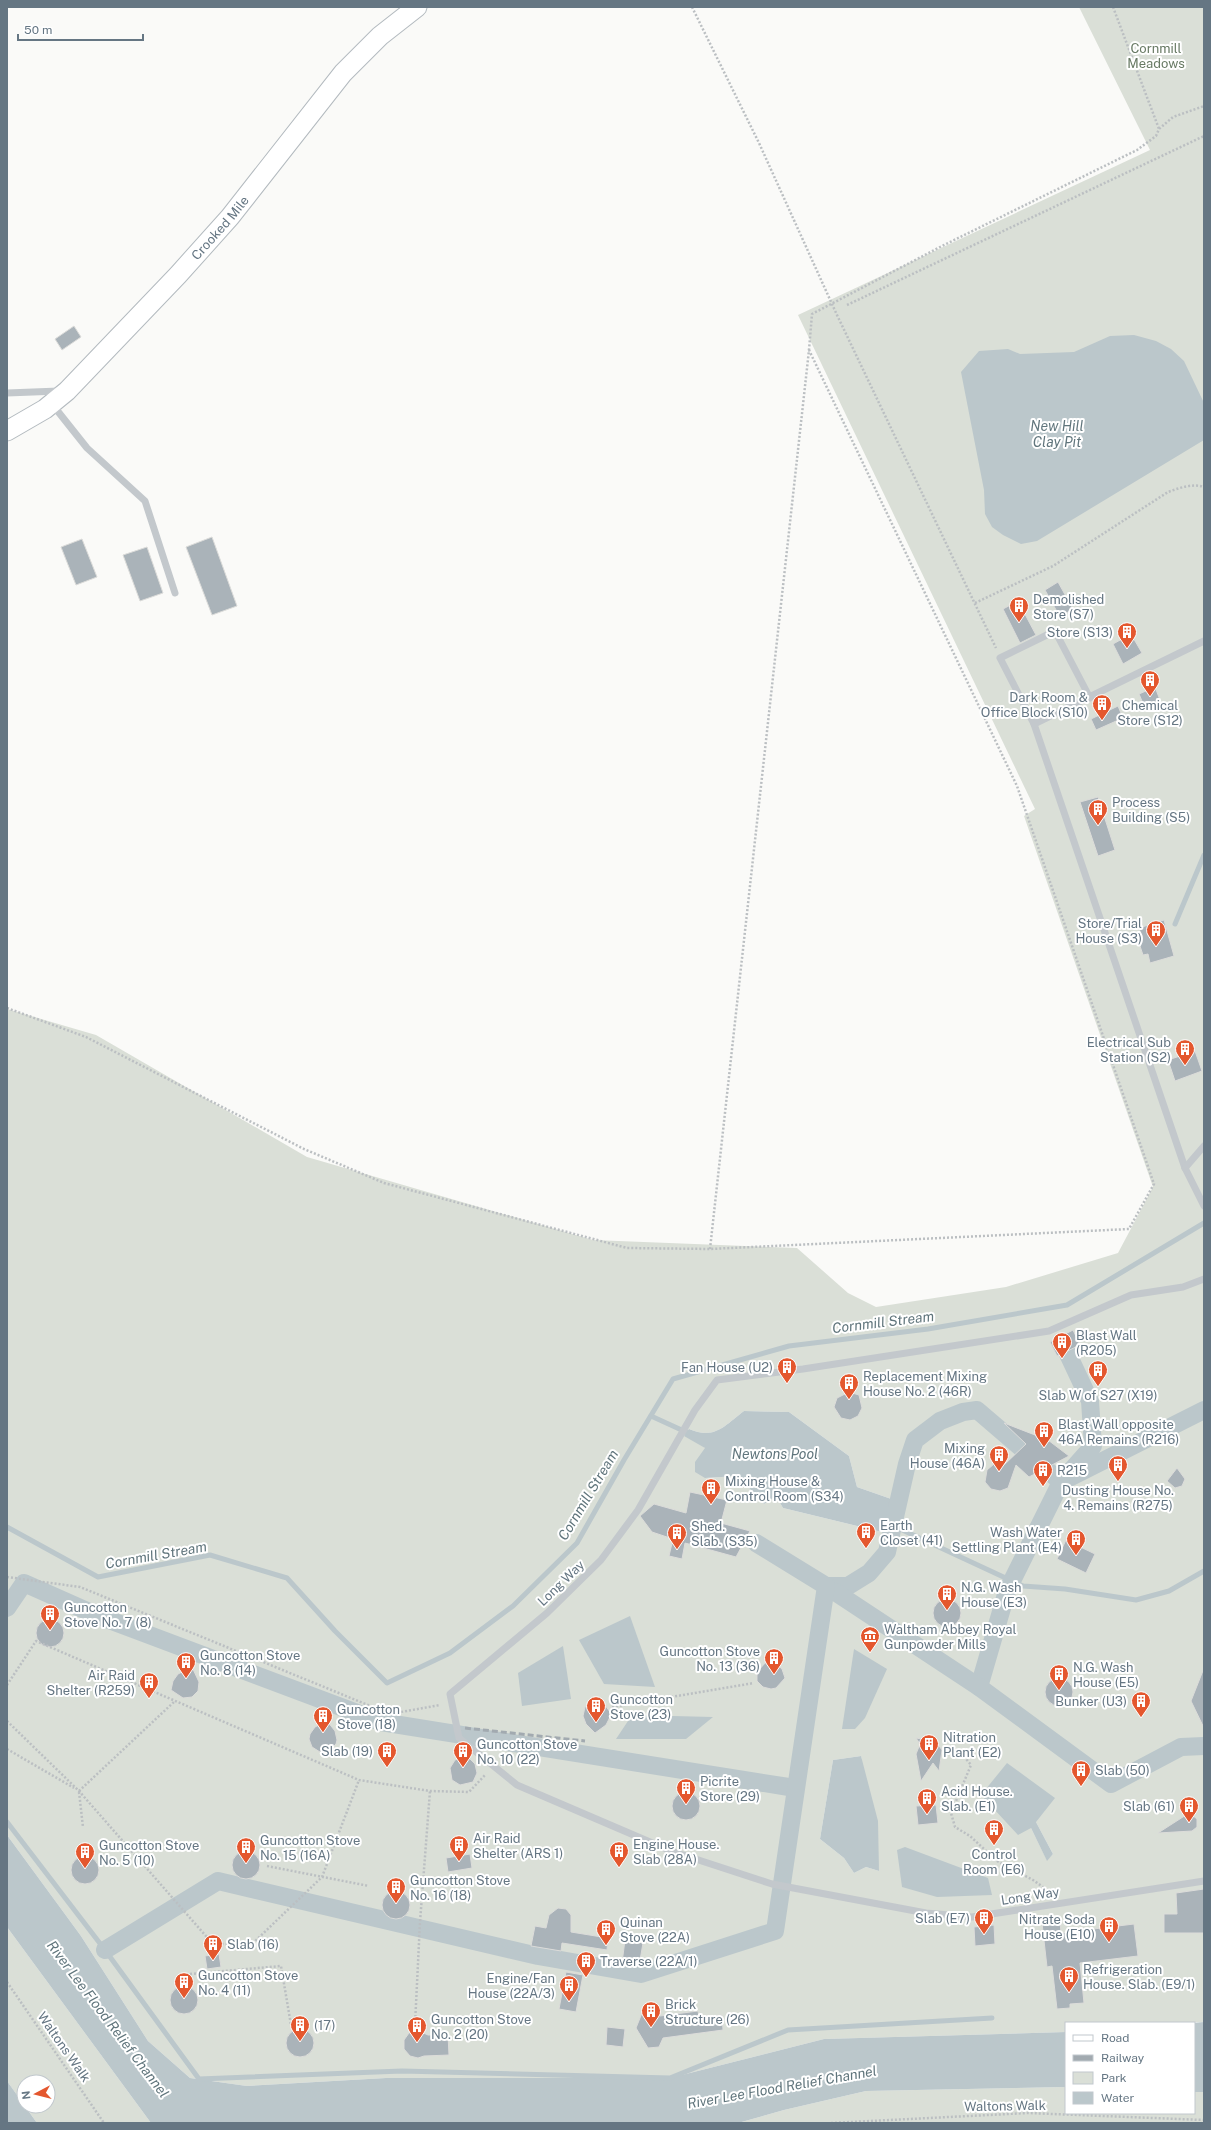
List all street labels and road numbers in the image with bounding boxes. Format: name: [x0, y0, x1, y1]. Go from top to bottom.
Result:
street label: Crooked Mile: [188, 193, 251, 263]
street label: Long Way: [535, 1557, 587, 1609]
street label: Long Way: [1000, 1884, 1060, 1908]
street label: Waltons Walk: [34, 2009, 94, 2085]
street label: Waltons Walk: [964, 2098, 1046, 2114]

